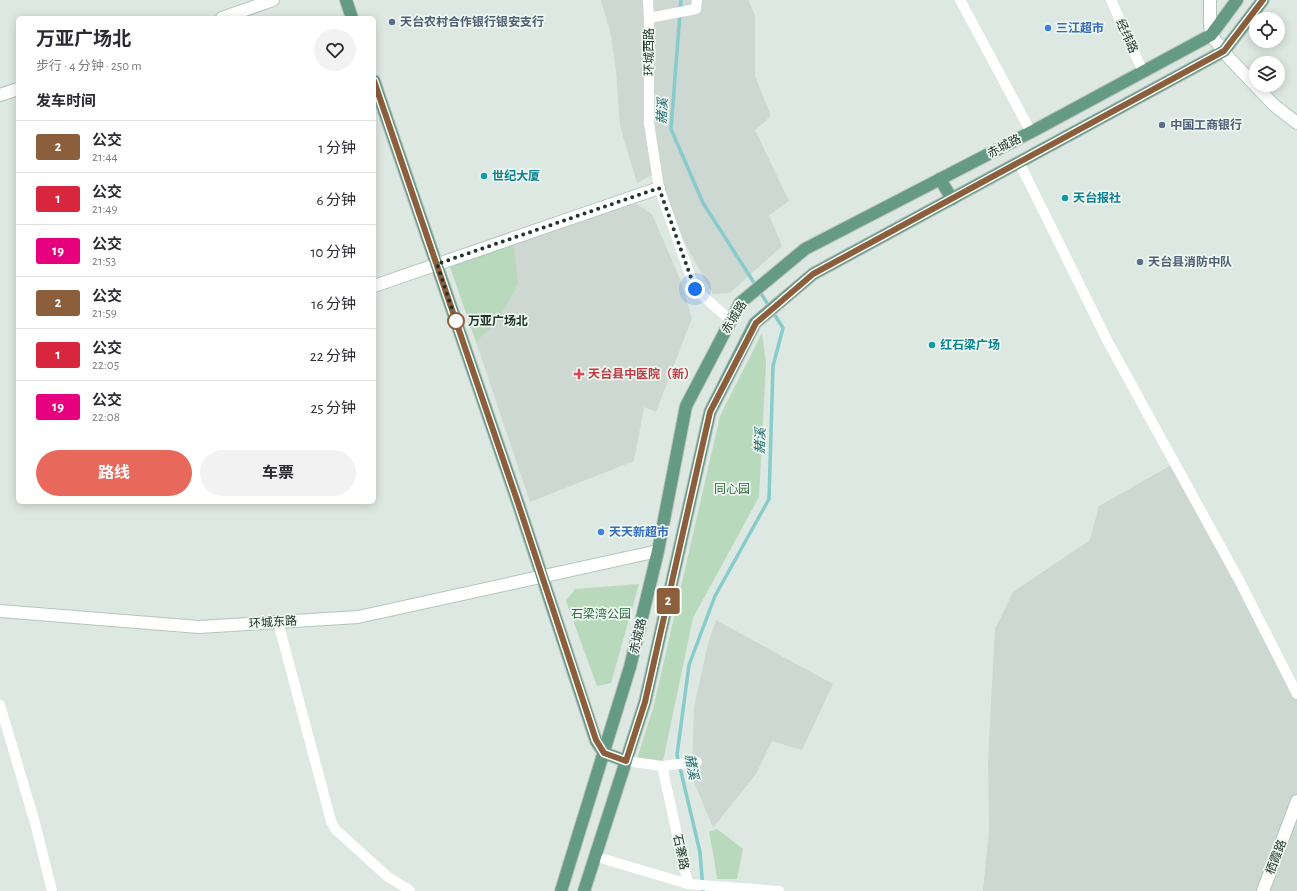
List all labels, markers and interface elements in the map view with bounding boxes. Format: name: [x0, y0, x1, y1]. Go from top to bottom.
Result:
map controls: [1249, 12, 1285, 92]
button: locate: [1249, 12, 1285, 48]
place label: 天台农村合作银行银安支行: [400, 15, 544, 28]
marker: 天台农村合作银行银安支行: [387, 17, 397, 27]
street label: 经纬路: [1114, 17, 1141, 55]
place label: 三江超市: [1056, 21, 1104, 34]
marker: 三江超市: [1043, 23, 1053, 33]
street label: 环城西路: [642, 28, 655, 76]
button: heart: [314, 29, 356, 71]
text: 万亚广场北: [36, 30, 131, 49]
button: layers: [1249, 56, 1285, 92]
text: 步行 · 4 分钟 · 250 m: [36, 60, 142, 73]
text: 发车时间: [36, 94, 96, 109]
water label: 赭溪: [655, 96, 670, 124]
place label: 中国工商银行: [1170, 118, 1242, 131]
marker: 中国工商银行: [1157, 120, 1167, 130]
street label: 赤城路: [985, 131, 1023, 160]
text: 公交: [92, 133, 122, 148]
text: 2: [55, 140, 61, 154]
text: 1 分钟: [318, 141, 356, 156]
text: 21:44: [92, 151, 118, 164]
place label: 世纪大厦: [492, 169, 540, 182]
marker: 世纪大厦: [479, 171, 489, 181]
text: 公交: [92, 185, 122, 200]
place label: 天台报社: [1073, 191, 1121, 204]
text: 1: [55, 192, 61, 206]
text: 6 分钟: [316, 193, 356, 208]
marker: 天台报社: [1060, 193, 1070, 203]
text: 21:49: [92, 203, 118, 216]
text: 公交: [92, 237, 122, 252]
text: 19: [52, 244, 64, 258]
text: 10 分钟: [310, 245, 356, 260]
text: 21:53: [92, 255, 116, 268]
place label: 天台县消防中队: [1148, 255, 1232, 268]
marker: 天台县消防中队: [1135, 257, 1145, 267]
your location: [685, 279, 705, 299]
text: 公交: [92, 289, 122, 304]
text: 2: [55, 296, 61, 310]
text: 16 分钟: [311, 297, 356, 312]
street label: 赤城路: [719, 298, 749, 335]
text: 21:59: [92, 307, 117, 320]
marker: 万亚广场北: [447, 312, 465, 330]
place label: 万亚广场北: [468, 314, 528, 327]
place label: 红石梁广场: [940, 338, 1000, 351]
marker: 红石梁广场: [927, 340, 937, 350]
text: 公交: [92, 341, 122, 356]
text: 1: [55, 348, 61, 362]
text: 22 分钟: [310, 349, 356, 364]
text: 22:05: [92, 359, 119, 372]
place label: 天台县中医院（新）: [588, 367, 696, 380]
marker: 天台县中医院（新）: [573, 368, 585, 380]
text: 公交: [92, 393, 122, 408]
text: 19: [52, 400, 64, 414]
text: 25 分钟: [310, 401, 356, 416]
text: 22:08: [92, 411, 120, 424]
water label: 赭溪: [753, 426, 768, 454]
button: 路线: [36, 450, 192, 496]
button: 车票: [200, 450, 356, 496]
park label: 同心园: [714, 483, 750, 495]
place label: 天天新超市: [609, 525, 669, 538]
marker: 天天新超市: [596, 527, 606, 537]
line badge: 2: [655, 588, 681, 614]
text: 2: [665, 594, 671, 608]
park label: 石梁湾公园: [571, 607, 631, 620]
street label: 环城东路: [249, 613, 297, 630]
street label: 赤城路: [627, 617, 648, 655]
water label: 赭溪: [682, 753, 701, 783]
street label: 石寨路: [671, 833, 692, 871]
street label: 栖霞路: [1263, 838, 1288, 876]

